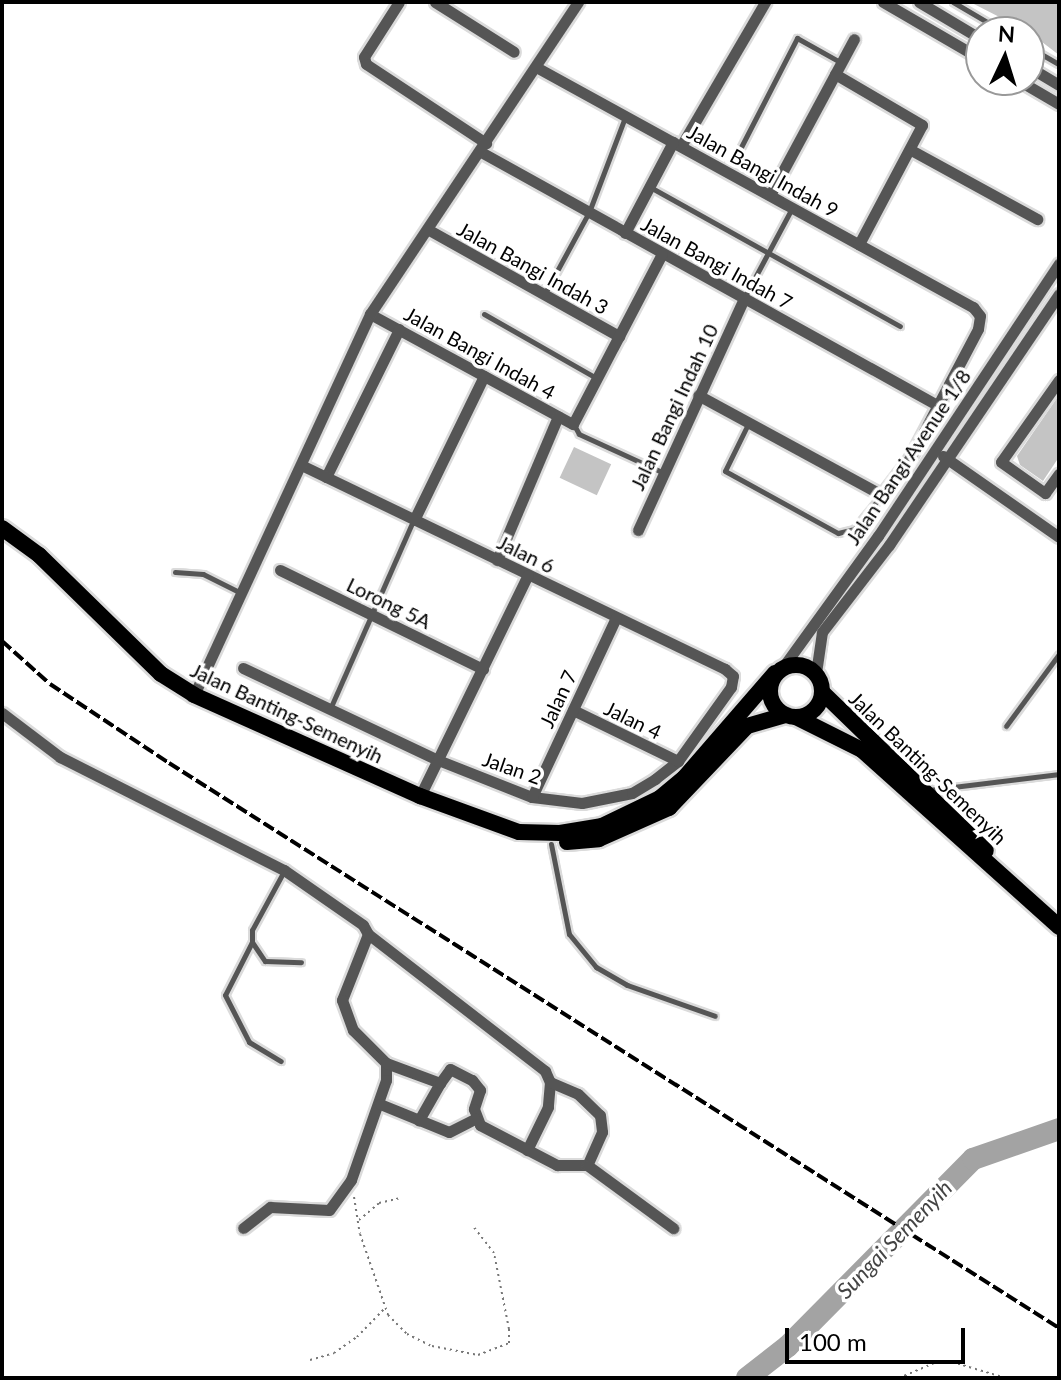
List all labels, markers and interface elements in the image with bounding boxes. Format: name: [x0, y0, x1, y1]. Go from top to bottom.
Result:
north arrow: [965, 16, 1045, 96]
text: N: [997, 19, 1016, 48]
street label: Jalan Bangi Indah 9: [683, 120, 843, 222]
street label: Jalan Bangi Indah 7: [637, 212, 797, 314]
street label: Jalan Bangi Indah 3: [453, 217, 613, 319]
street label: Jalan Bangi Indah 4: [400, 302, 560, 404]
street label: Jalan Bangi Indah 10: [625, 320, 723, 494]
street label: Jalan Bangi Avenue 1/8: [840, 365, 976, 549]
street label: Jalan 6: [494, 530, 558, 578]
street label: Lorong 5A: [343, 572, 435, 634]
street label: Jalan Banting-Semenyih: [187, 658, 387, 768]
street label: Jalan 7: [534, 666, 582, 732]
street label: Jalan Banting-Semenyih: [844, 687, 1012, 849]
street label: Jalan 4: [601, 696, 665, 744]
street label: Jalan 2: [479, 747, 545, 789]
water label: Sungai Semenyih: [831, 1174, 957, 1304]
scale bar: [789, 1312, 969, 1362]
text: 100 m: [799, 1327, 867, 1356]

